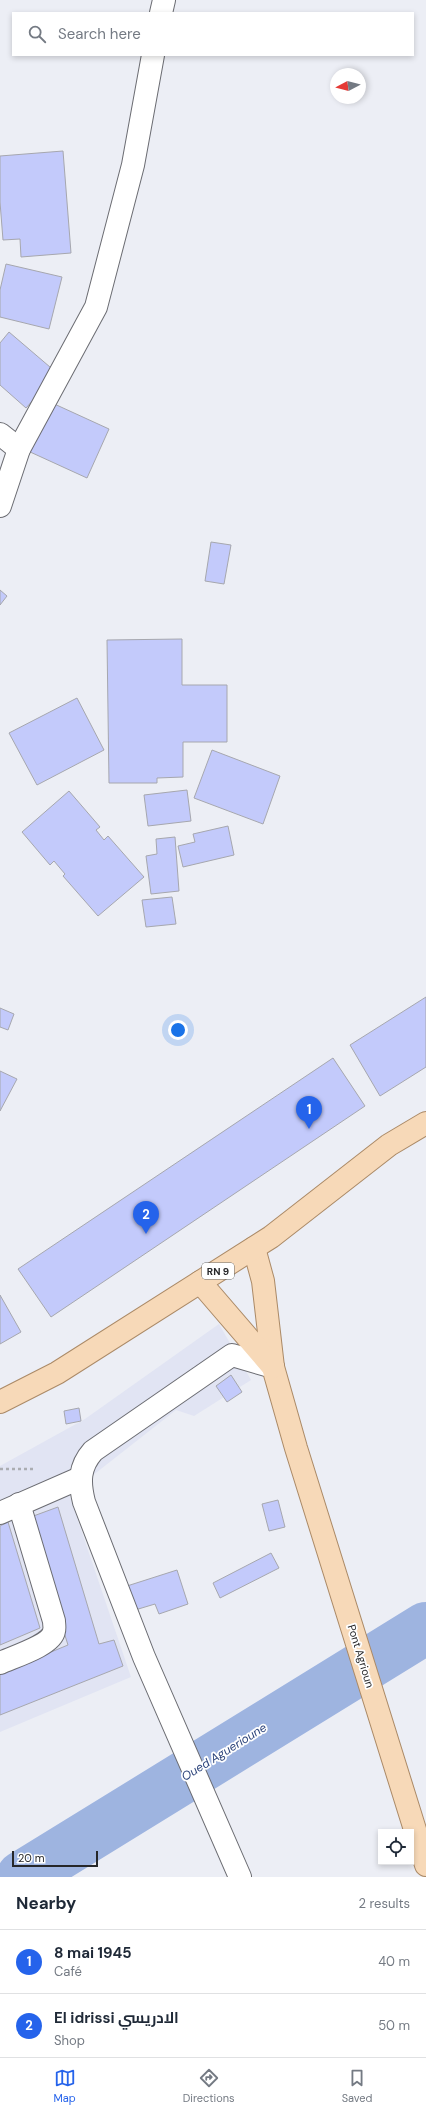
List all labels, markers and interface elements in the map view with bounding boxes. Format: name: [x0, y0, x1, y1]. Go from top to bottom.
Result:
search box: [12, 12, 414, 56]
icon: search: [26, 23, 48, 45]
text: Search here: [58, 24, 141, 44]
north arrow: [330, 68, 366, 104]
your location: [168, 1020, 188, 1040]
pin: 1: [296, 1096, 322, 1129]
pin: 2: [133, 1201, 159, 1234]
road number: RN 9: [202, 1263, 234, 1279]
street label: Pont Agrioun: [345, 1623, 377, 1689]
water label: Oued Aguerioune: [178, 1719, 270, 1785]
map controls: [378, 1829, 414, 1865]
button: locate: [378, 1829, 414, 1865]
scale bar: [12, 1849, 98, 1868]
text: 20 m: [18, 1851, 44, 1865]
text: Nearby: [16, 1892, 76, 1914]
text: 2 results: [359, 1895, 410, 1912]
text: 8 mai 1945: [54, 1943, 132, 1963]
text: 1: [27, 1953, 31, 1970]
text: 40 m: [378, 1953, 410, 1970]
text: Café: [54, 1963, 82, 1980]
text: El idrissi الادريسي: [54, 2008, 179, 2028]
text: 2: [25, 2017, 33, 2034]
text: 50 m: [378, 2017, 410, 2034]
text: Shop: [54, 2032, 85, 2049]
tab: Map: [54, 2067, 76, 2105]
tab: Directions: [183, 2067, 235, 2105]
tab: Saved: [342, 2067, 372, 2105]

